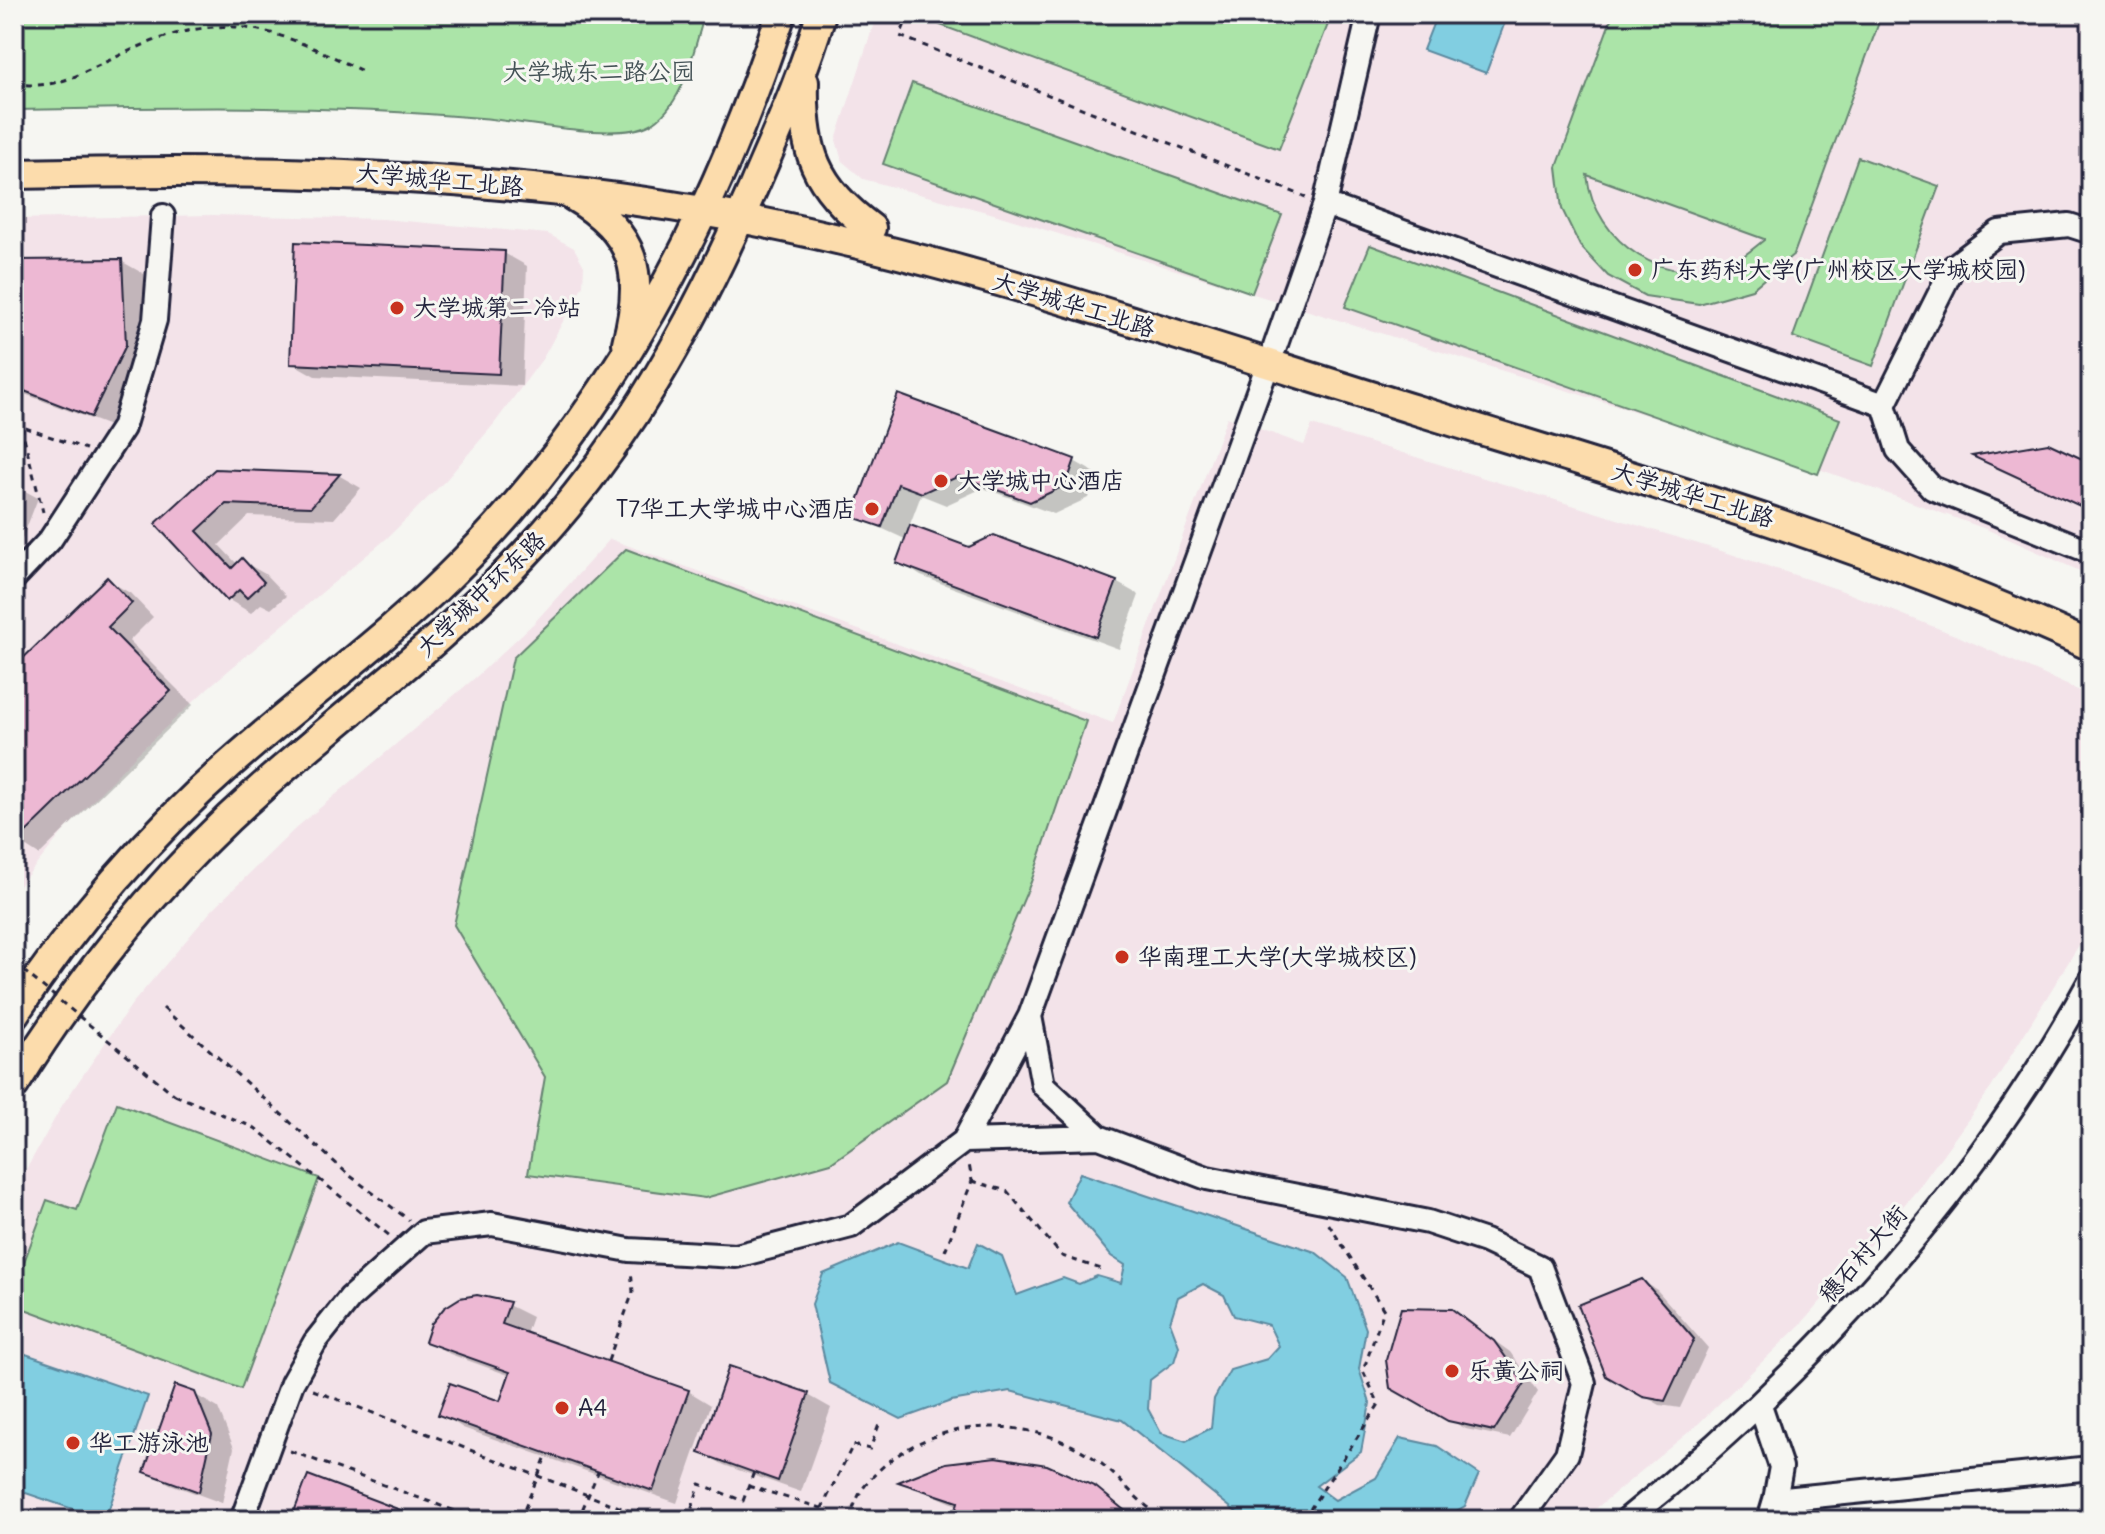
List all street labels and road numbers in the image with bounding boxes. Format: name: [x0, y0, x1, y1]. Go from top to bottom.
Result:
street label: 大学城华工北路: [355, 157, 525, 201]
street label: 大学城华工北路: [990, 265, 1159, 343]
street label: 大学城华工北路: [1609, 455, 1778, 533]
street label: 大学城中环东路: [409, 524, 551, 662]
street label: 穗石村大街: [1812, 1198, 1913, 1308]

